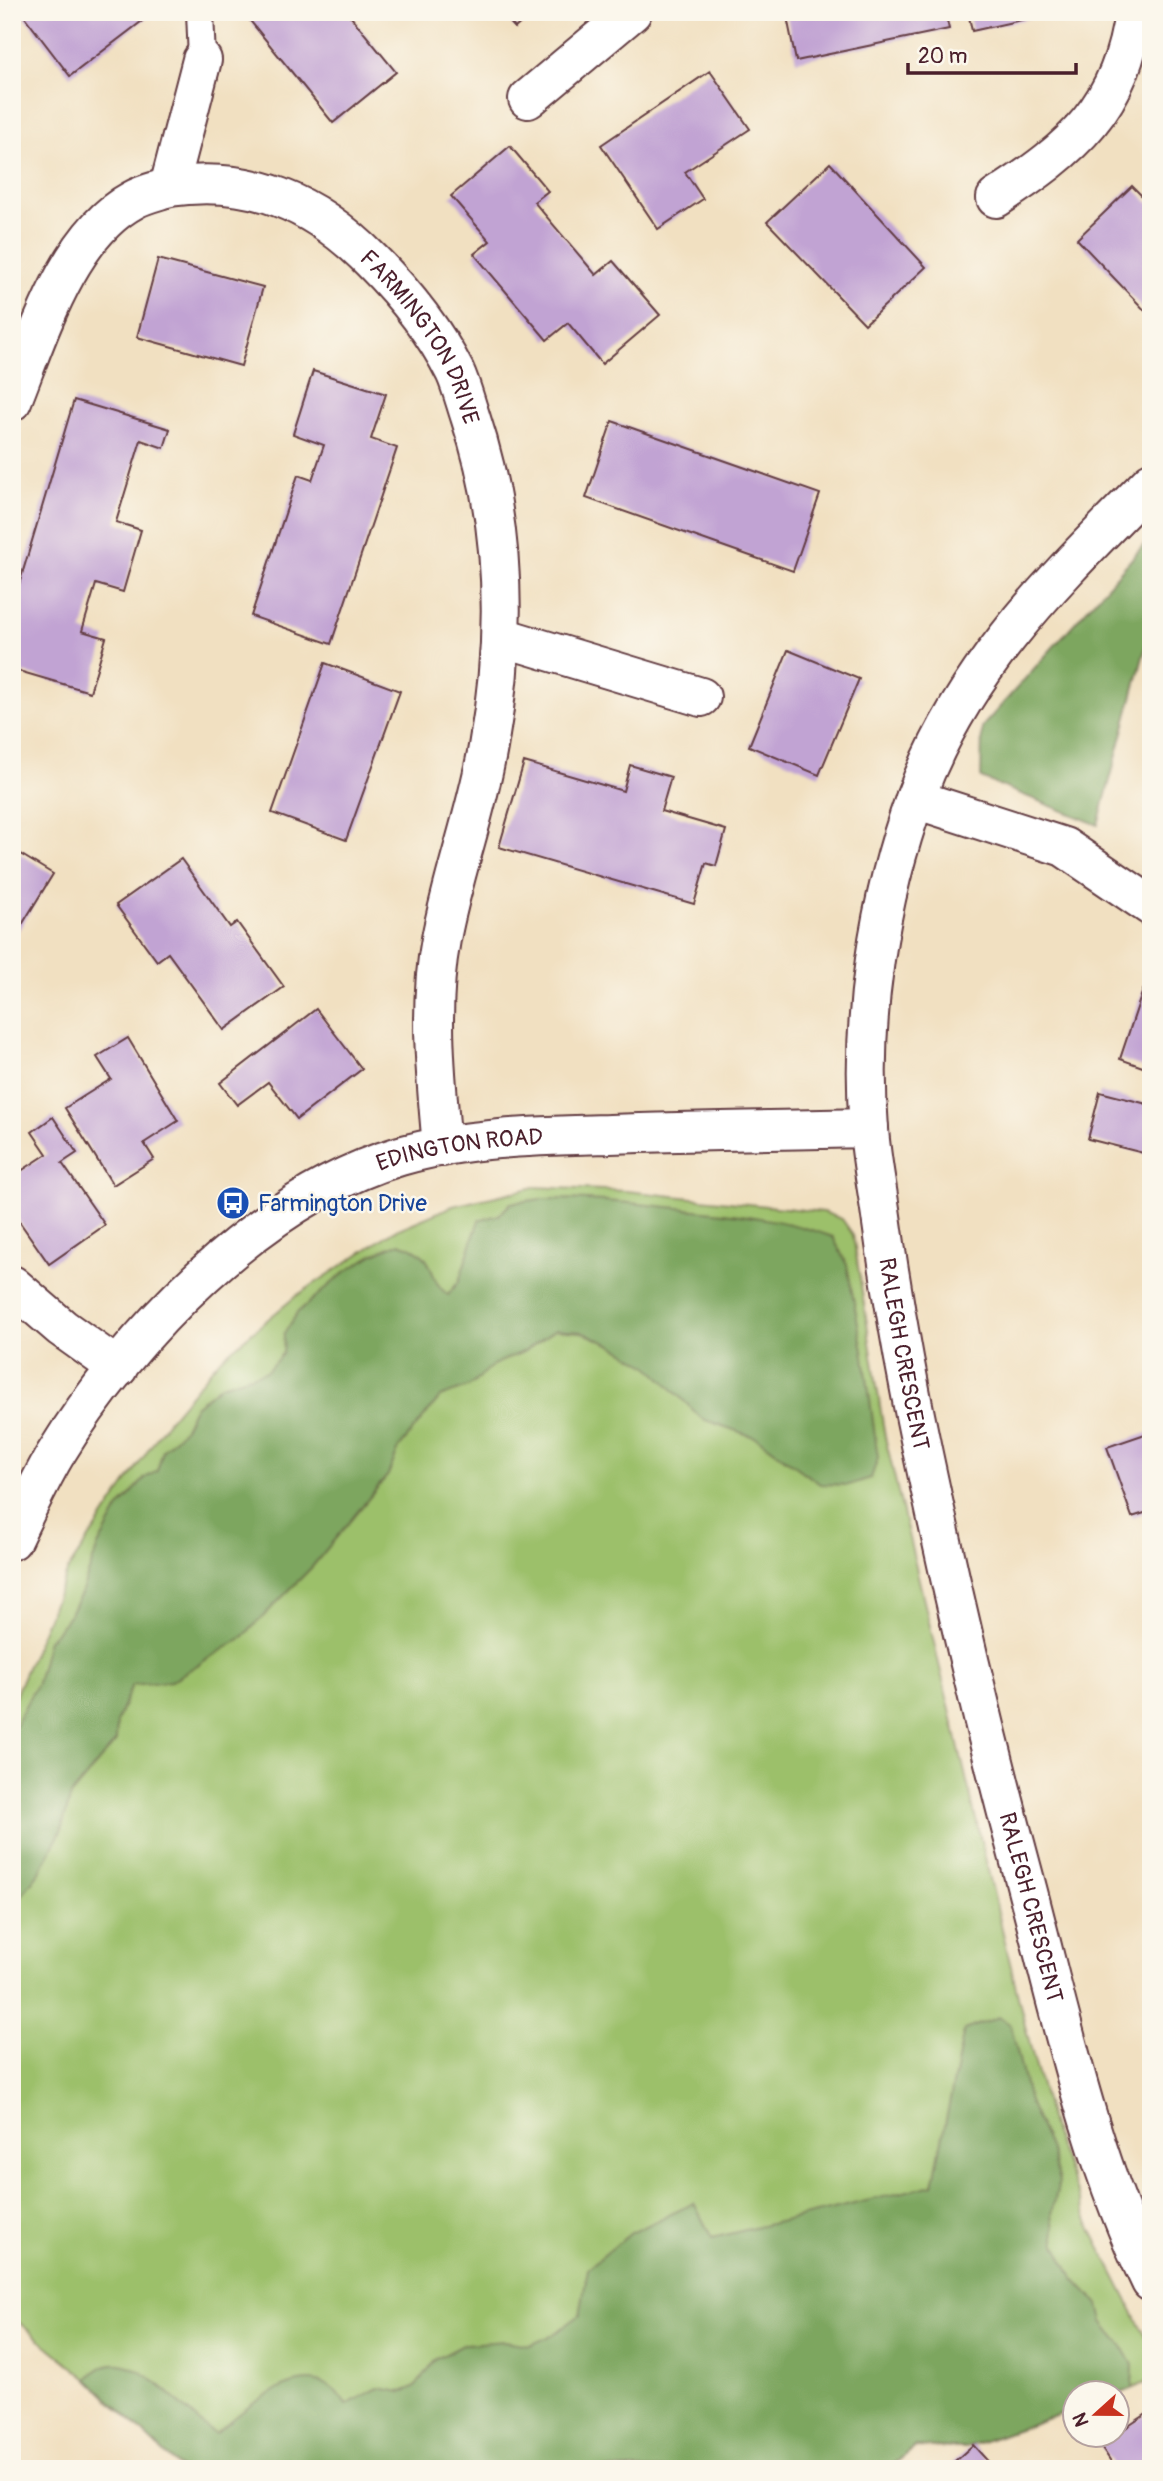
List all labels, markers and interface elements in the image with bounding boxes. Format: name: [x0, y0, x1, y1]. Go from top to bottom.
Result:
scale bar: [908, 32, 1076, 76]
text: 20 m: [918, 43, 967, 70]
street label: FARMINGTON DRIVE: [354, 243, 486, 428]
street label: EDINGTON ROAD: [372, 1122, 544, 1177]
bus stop icon: Farmington Drive: [214, 1184, 252, 1222]
place label: Farmington Drive: [258, 1189, 427, 1218]
street label: RALEGH CRESCENT: [873, 1255, 936, 1453]
street label: RALEGH CRESCENT: [993, 1809, 1070, 2006]
north arrow: [1062, 2380, 1132, 2450]
text: N: [1068, 2409, 1095, 2430]

